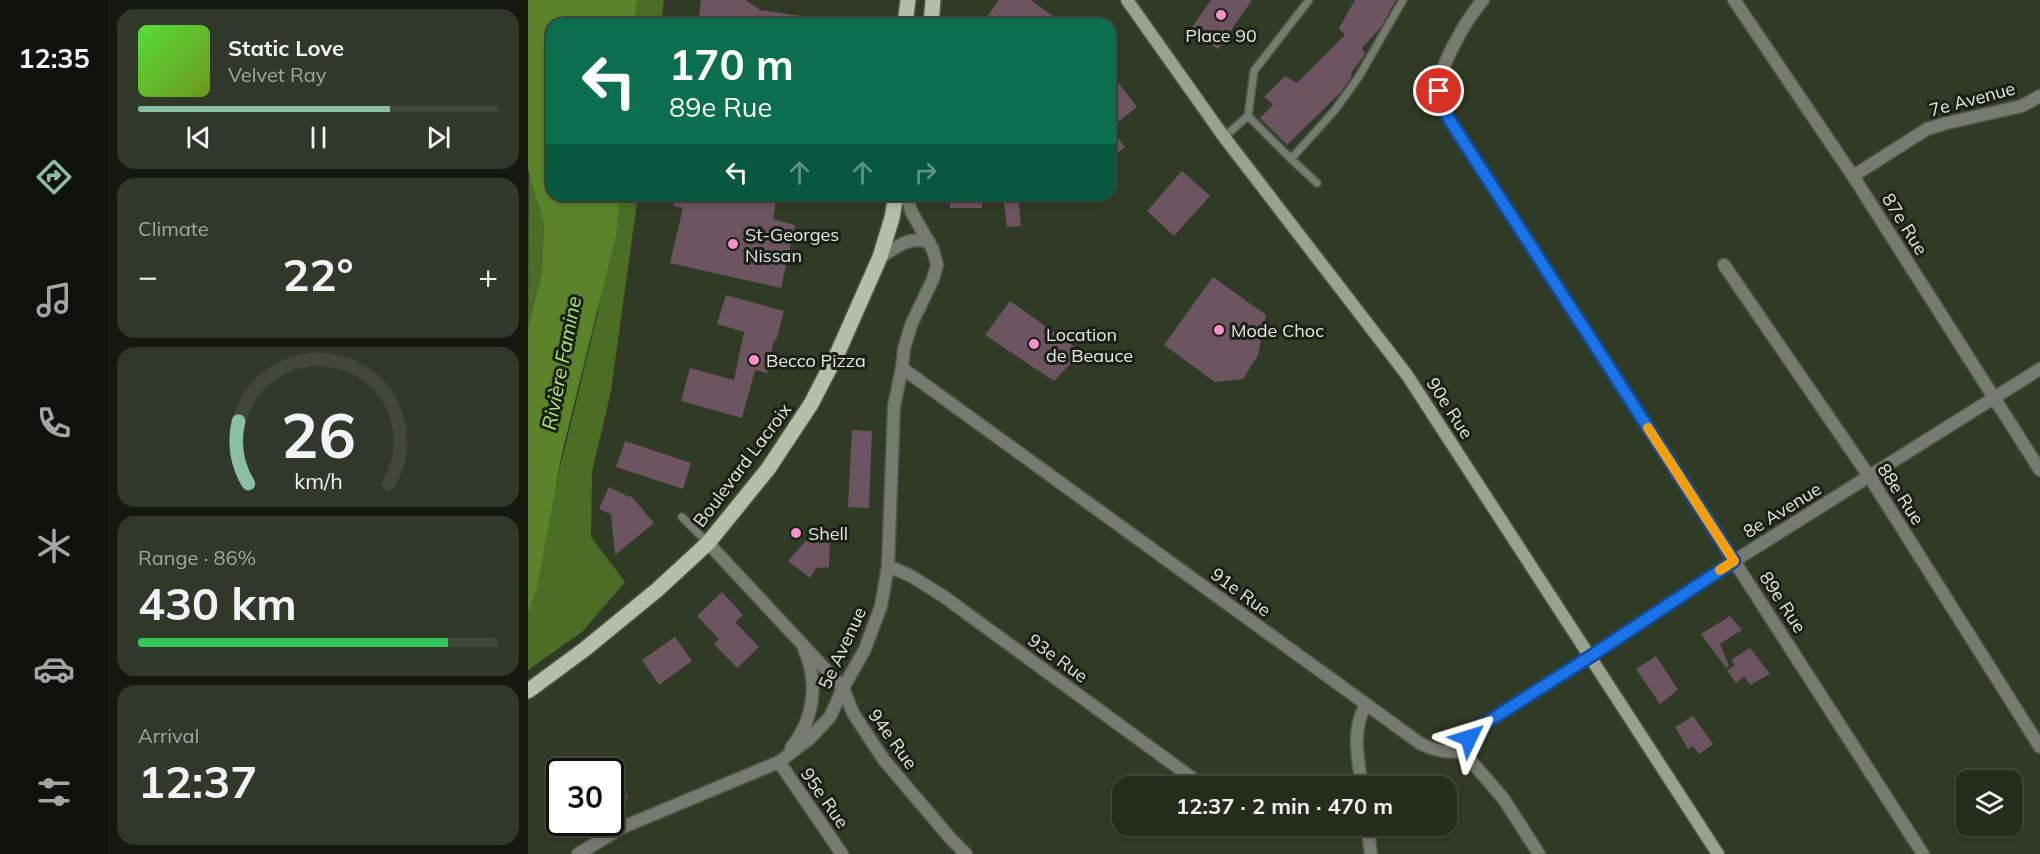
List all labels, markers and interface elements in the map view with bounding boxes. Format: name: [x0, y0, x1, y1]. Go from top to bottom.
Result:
marker: Place 90: [1214, 8, 1228, 22]
place label: Place 90: [1185, 24, 1257, 47]
text: Static Love: [228, 34, 344, 62]
text: 170 m: [669, 38, 794, 91]
text: 12:35: [18, 41, 90, 75]
icon: left: [570, 42, 648, 120]
text: Velvet Ray: [228, 62, 326, 87]
pin: [1413, 65, 1464, 116]
icon: arrive: [1422, 74, 1455, 107]
street label: 7e Avenue: [1927, 77, 2017, 121]
text: 89e Rue: [669, 90, 772, 124]
icon: previous: [182, 121, 215, 154]
icon: pause: [302, 121, 335, 154]
icon: next: [422, 121, 455, 154]
icon: directions: [33, 156, 75, 198]
icon: left: [720, 156, 753, 189]
icon: ahead: [783, 156, 816, 189]
icon: ahead: [846, 156, 879, 189]
icon: right: [909, 156, 942, 189]
street label: 87e Rue: [1877, 189, 1933, 259]
text: Climate: [138, 216, 209, 241]
place label: St-Georges Nissan: [745, 223, 839, 267]
marker: St-Georges Nissan: [726, 237, 740, 251]
text: 22°: [282, 246, 354, 302]
text: −: [138, 255, 158, 296]
text: +: [478, 255, 498, 296]
icon: music: [33, 279, 75, 321]
water label: Rivière Famine: [536, 294, 586, 432]
place label: Mode Choc: [1231, 319, 1324, 342]
place label: Location de Beauce: [1046, 323, 1133, 367]
marker: Mode Choc: [1212, 323, 1226, 337]
marker: Location de Beauce: [1027, 337, 1041, 351]
place label: Becco Pizza: [766, 349, 866, 372]
marker: Becco Pizza: [747, 353, 761, 367]
street label: 90e Rue: [1422, 373, 1478, 443]
text: 26: [281, 395, 355, 474]
street label: Boulevard Lacroix: [688, 398, 796, 531]
icon: phone: [33, 402, 75, 444]
street label: 88e Rue: [1873, 459, 1929, 529]
text: km/h: [294, 467, 342, 494]
street label: 8e Avenue: [1739, 477, 1825, 543]
place label: Shell: [808, 522, 848, 545]
icon: climate: [33, 525, 75, 567]
marker: Shell: [789, 526, 803, 540]
text: Range · 86%: [138, 545, 256, 570]
street label: 91e Rue: [1206, 562, 1276, 622]
street label: 89e Rue: [1755, 567, 1811, 637]
text: 430 km: [138, 575, 297, 631]
street label: 5e Avenue: [813, 603, 871, 693]
street label: 93e Rue: [1023, 628, 1093, 688]
icon: car: [33, 648, 75, 690]
street label: 94e Rue: [863, 704, 923, 774]
position arrow: [1437, 706, 1501, 770]
text: Arrival: [138, 723, 199, 748]
text: 12:37: [138, 753, 257, 809]
speed limit sign: 30: [546, 758, 624, 836]
street label: 95e Rue: [796, 763, 854, 833]
map controls: [1956, 770, 2022, 836]
button: layers: [1956, 770, 2022, 836]
icon: filters: [33, 771, 75, 813]
text: 12:37 · 2 min · 470 m: [1176, 792, 1393, 820]

